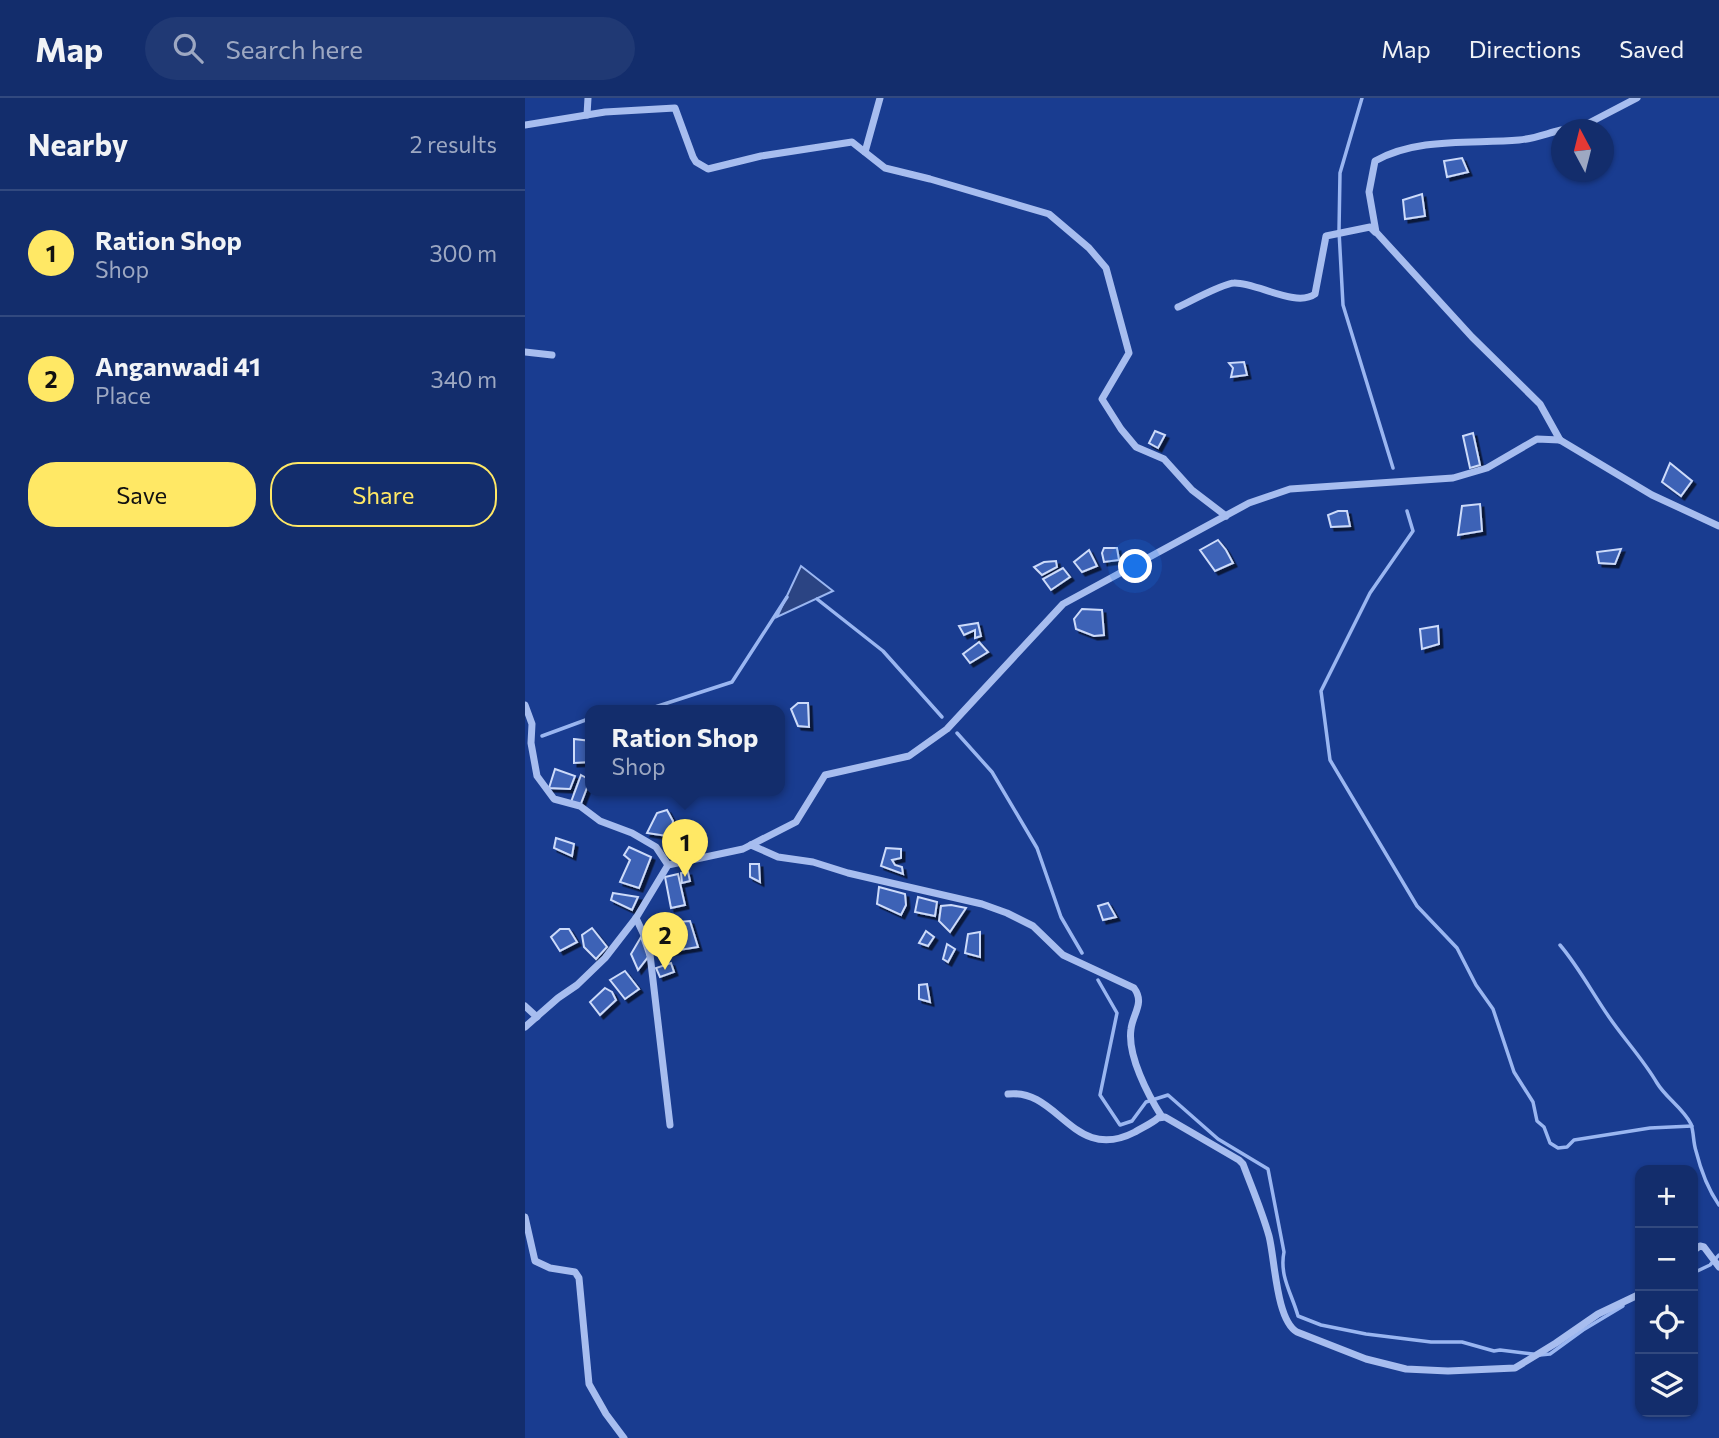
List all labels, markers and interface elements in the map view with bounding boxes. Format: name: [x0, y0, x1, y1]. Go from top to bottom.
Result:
search box: [145, 17, 635, 80]
text: Map: [35, 28, 103, 69]
icon: search: [169, 29, 207, 67]
text: Search here: [225, 33, 363, 64]
text: Map: [1381, 34, 1431, 63]
text: Directions: [1469, 34, 1581, 63]
text: Saved: [1619, 34, 1684, 63]
north arrow: [1551, 119, 1614, 182]
text: Nearby: [28, 125, 128, 162]
text: 2 results: [410, 130, 497, 158]
text: Ration Shop: [95, 224, 242, 255]
text: 1: [46, 239, 56, 267]
text: 300 m: [429, 239, 497, 267]
text: Shop: [95, 255, 149, 283]
text: Anganwadi 41: [95, 350, 261, 381]
text: 2: [44, 365, 58, 393]
text: 340 m: [431, 365, 497, 393]
text: Place: [95, 381, 151, 409]
button: Save: [28, 462, 256, 527]
button: Share: [270, 462, 497, 527]
your location: [1118, 549, 1152, 583]
popup: [585, 705, 785, 796]
text: Ration Shop: [612, 721, 758, 752]
text: Shop: [612, 752, 666, 780]
pin: 1: [662, 819, 708, 877]
pin: 2: [642, 912, 688, 970]
map controls: [1635, 1165, 1698, 1417]
button: +: [1635, 1165, 1698, 1228]
button: −: [1635, 1228, 1698, 1291]
button: locate: [1635, 1291, 1698, 1354]
button: layers: [1635, 1354, 1698, 1417]

